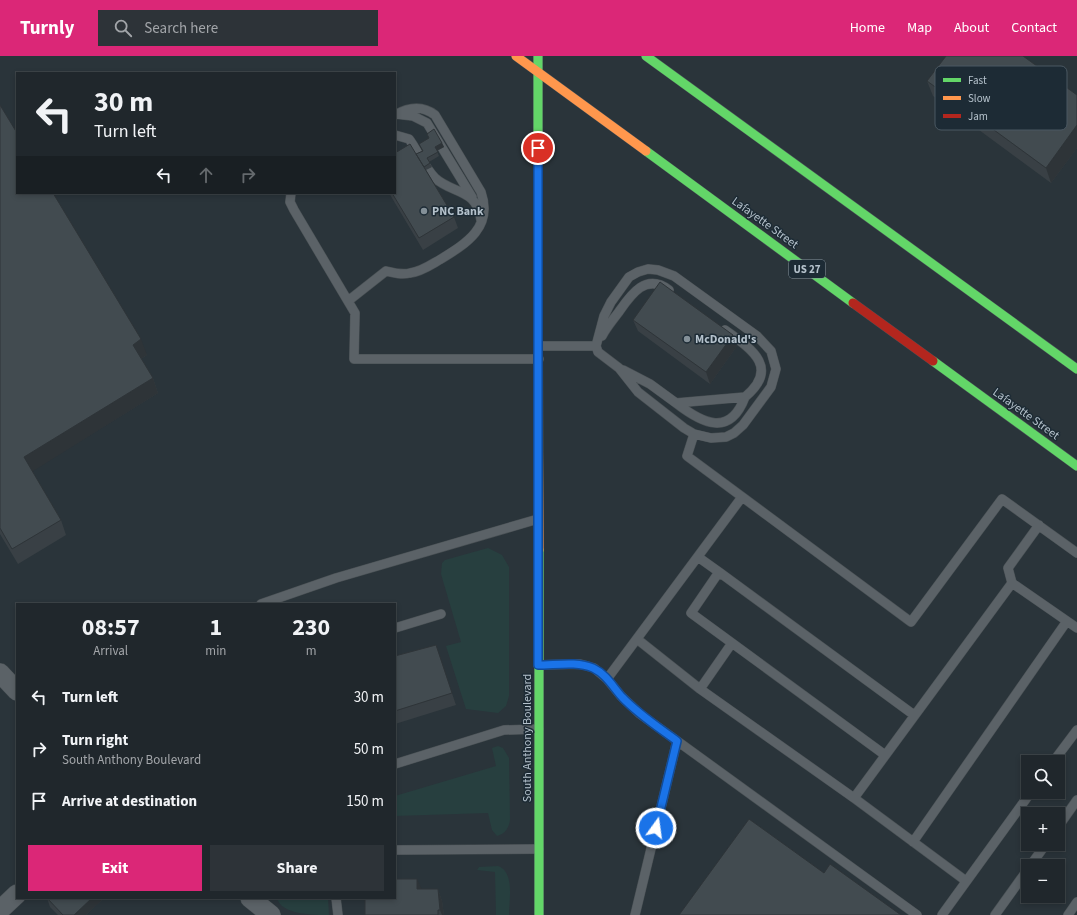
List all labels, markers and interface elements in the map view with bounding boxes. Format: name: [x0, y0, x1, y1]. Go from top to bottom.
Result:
search box: [98, 10, 378, 46]
text: Turnly: [20, 15, 74, 42]
icon: search: [112, 17, 134, 39]
text: Search here: [144, 18, 218, 39]
text: Home: [850, 18, 885, 38]
text: Map: [907, 18, 932, 38]
text: About: [954, 18, 989, 38]
text: Contact: [1011, 18, 1057, 38]
legend: [935, 66, 1067, 130]
text: Fast: [968, 73, 987, 88]
text: 30 m: [94, 82, 153, 122]
icon: left: [28, 88, 80, 140]
text: Slow: [968, 91, 991, 106]
text: Jam: [968, 109, 988, 124]
text: Turn left: [94, 119, 156, 144]
pin: [521, 131, 555, 165]
icon: arrive: [527, 137, 549, 159]
icon: left: [153, 164, 175, 186]
icon: ahead: [195, 164, 217, 186]
icon: right: [237, 164, 259, 186]
street label: Lafayette Street: [728, 193, 802, 253]
place label: PNC Bank: [432, 203, 484, 220]
marker: PNC Bank: [419, 206, 429, 216]
road number: US 27: [789, 260, 825, 278]
place label: McDonald's: [695, 331, 756, 348]
marker: McDonald's: [682, 334, 692, 344]
street label: Lafayette Street: [989, 384, 1063, 444]
text: 08:57: [82, 610, 140, 645]
text: 1: [210, 610, 222, 645]
text: 230: [292, 610, 330, 645]
text: Arrival: [93, 642, 128, 660]
text: min: [205, 642, 226, 660]
text: m: [306, 642, 317, 660]
street label: South Anthony Boulevard: [519, 674, 536, 802]
icon: left: [28, 686, 50, 708]
text: Turn left: [62, 687, 118, 708]
text: 30 m: [354, 687, 384, 708]
text: Turn right: [62, 730, 128, 751]
icon: right: [28, 738, 50, 760]
text: 50 m: [354, 739, 384, 760]
text: South Anthony Boulevard: [62, 751, 201, 769]
map controls: [1021, 755, 1065, 903]
button: search: [1021, 755, 1065, 799]
icon: arrive: [28, 790, 50, 812]
text: Arrive at destination: [62, 791, 197, 812]
text: 150 m: [346, 791, 384, 812]
position arrow: [635, 807, 677, 849]
button: +: [1021, 807, 1065, 851]
button: Exit: [28, 845, 202, 891]
button: Share: [210, 845, 384, 891]
button: −: [1021, 859, 1065, 903]

